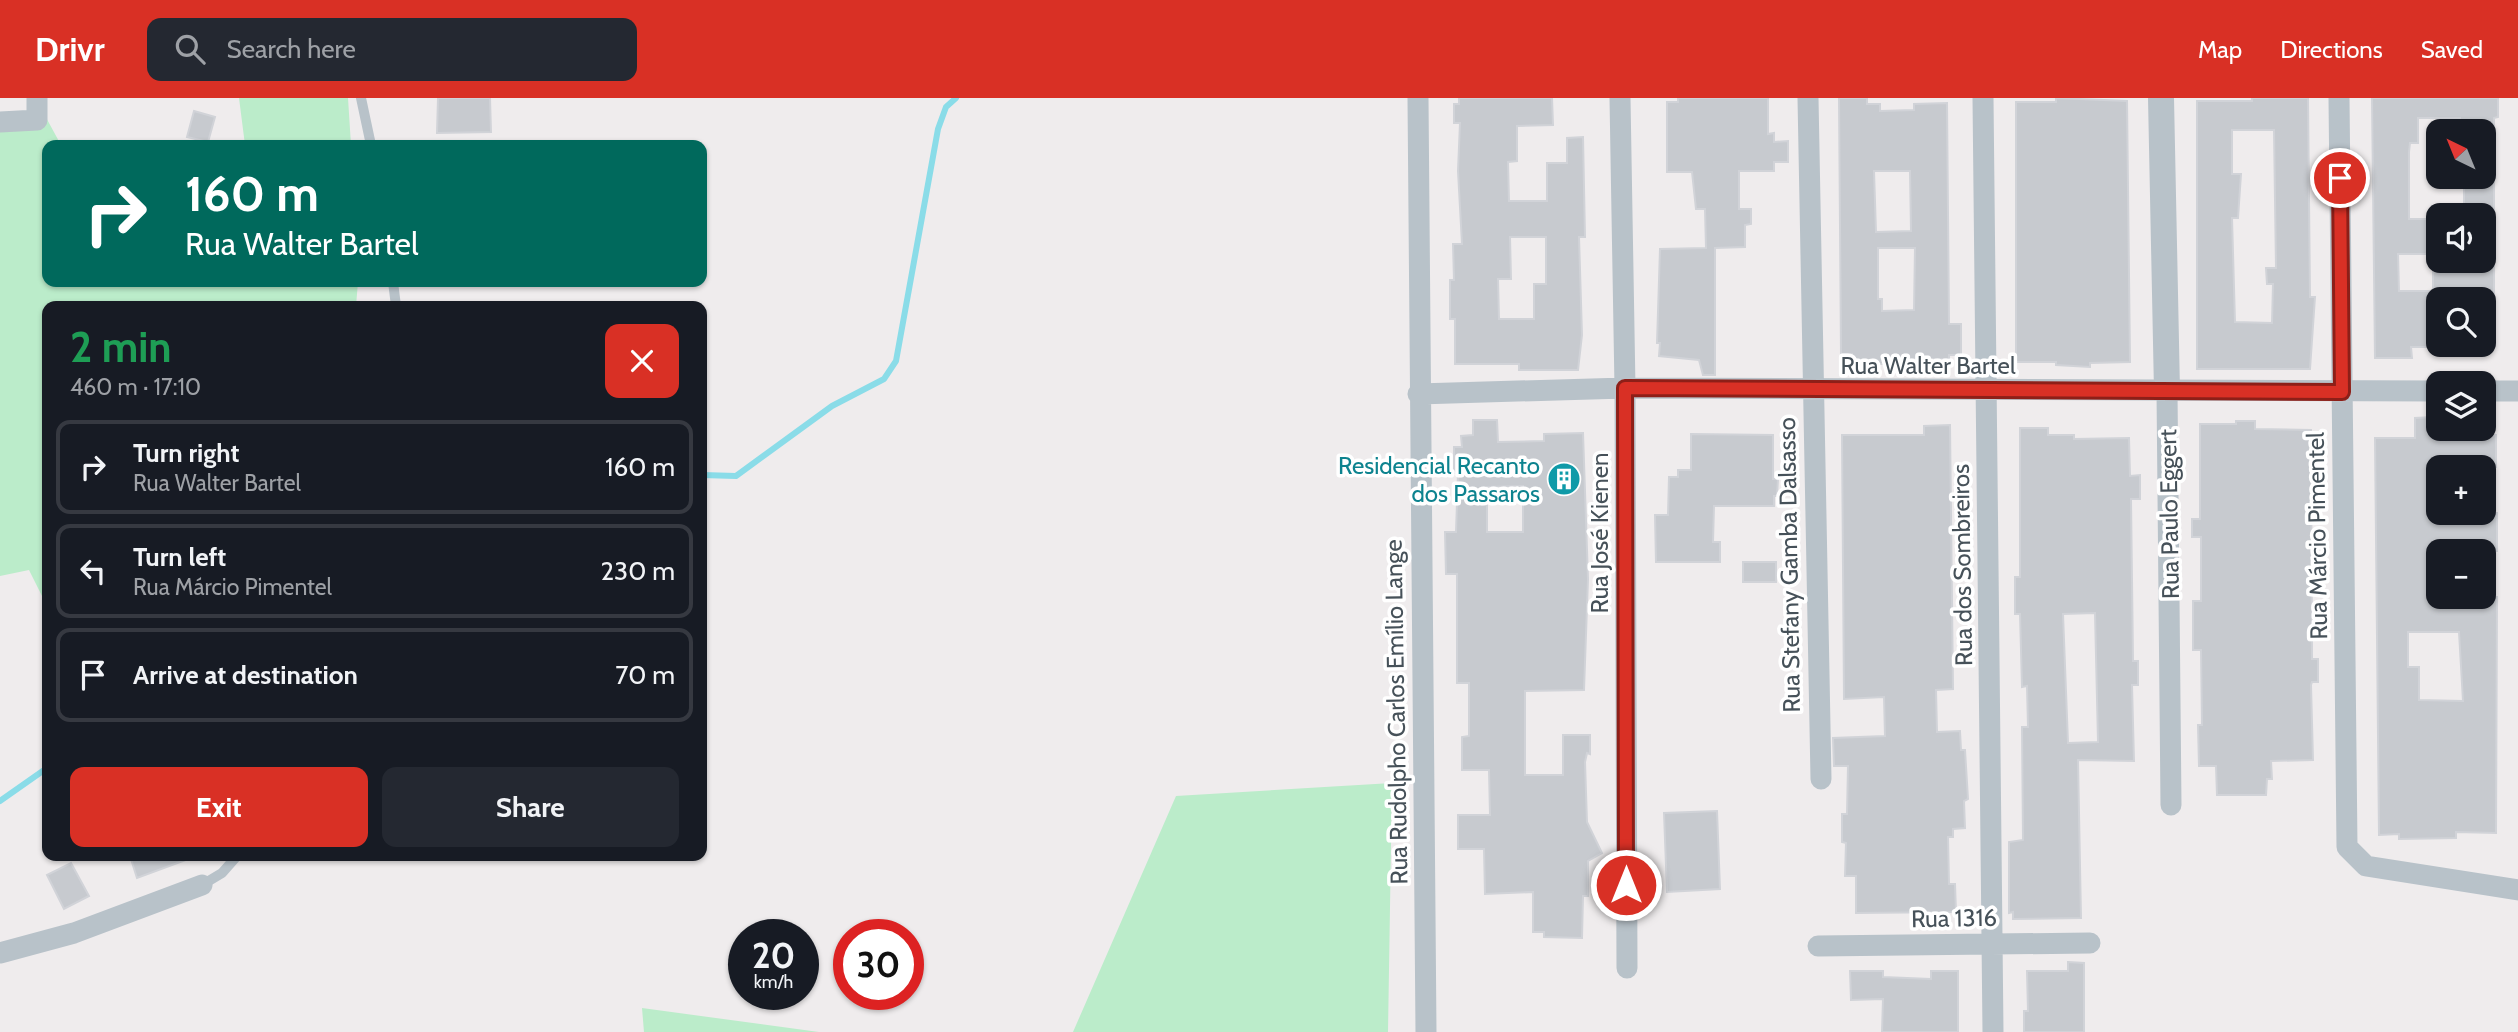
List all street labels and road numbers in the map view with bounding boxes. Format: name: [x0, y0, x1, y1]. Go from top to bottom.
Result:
street label: Rua Walter Bartel: [1840, 351, 2016, 380]
street label: Rua Stefany Gamba Dalsasso: [1772, 417, 1806, 713]
street label: Rua Paulo Eggert: [2153, 429, 2185, 599]
street label: Rua Márcio Pimentel: [2301, 432, 2333, 640]
street label: Rua José Kienen: [1585, 453, 1614, 613]
street label: Rua dos Sombreiros: [1946, 464, 1978, 666]
street label: Rua Rudolpho Carlos Emílio Lange: [1378, 539, 1414, 885]
street label: Rua 1316: [1911, 903, 1997, 933]

